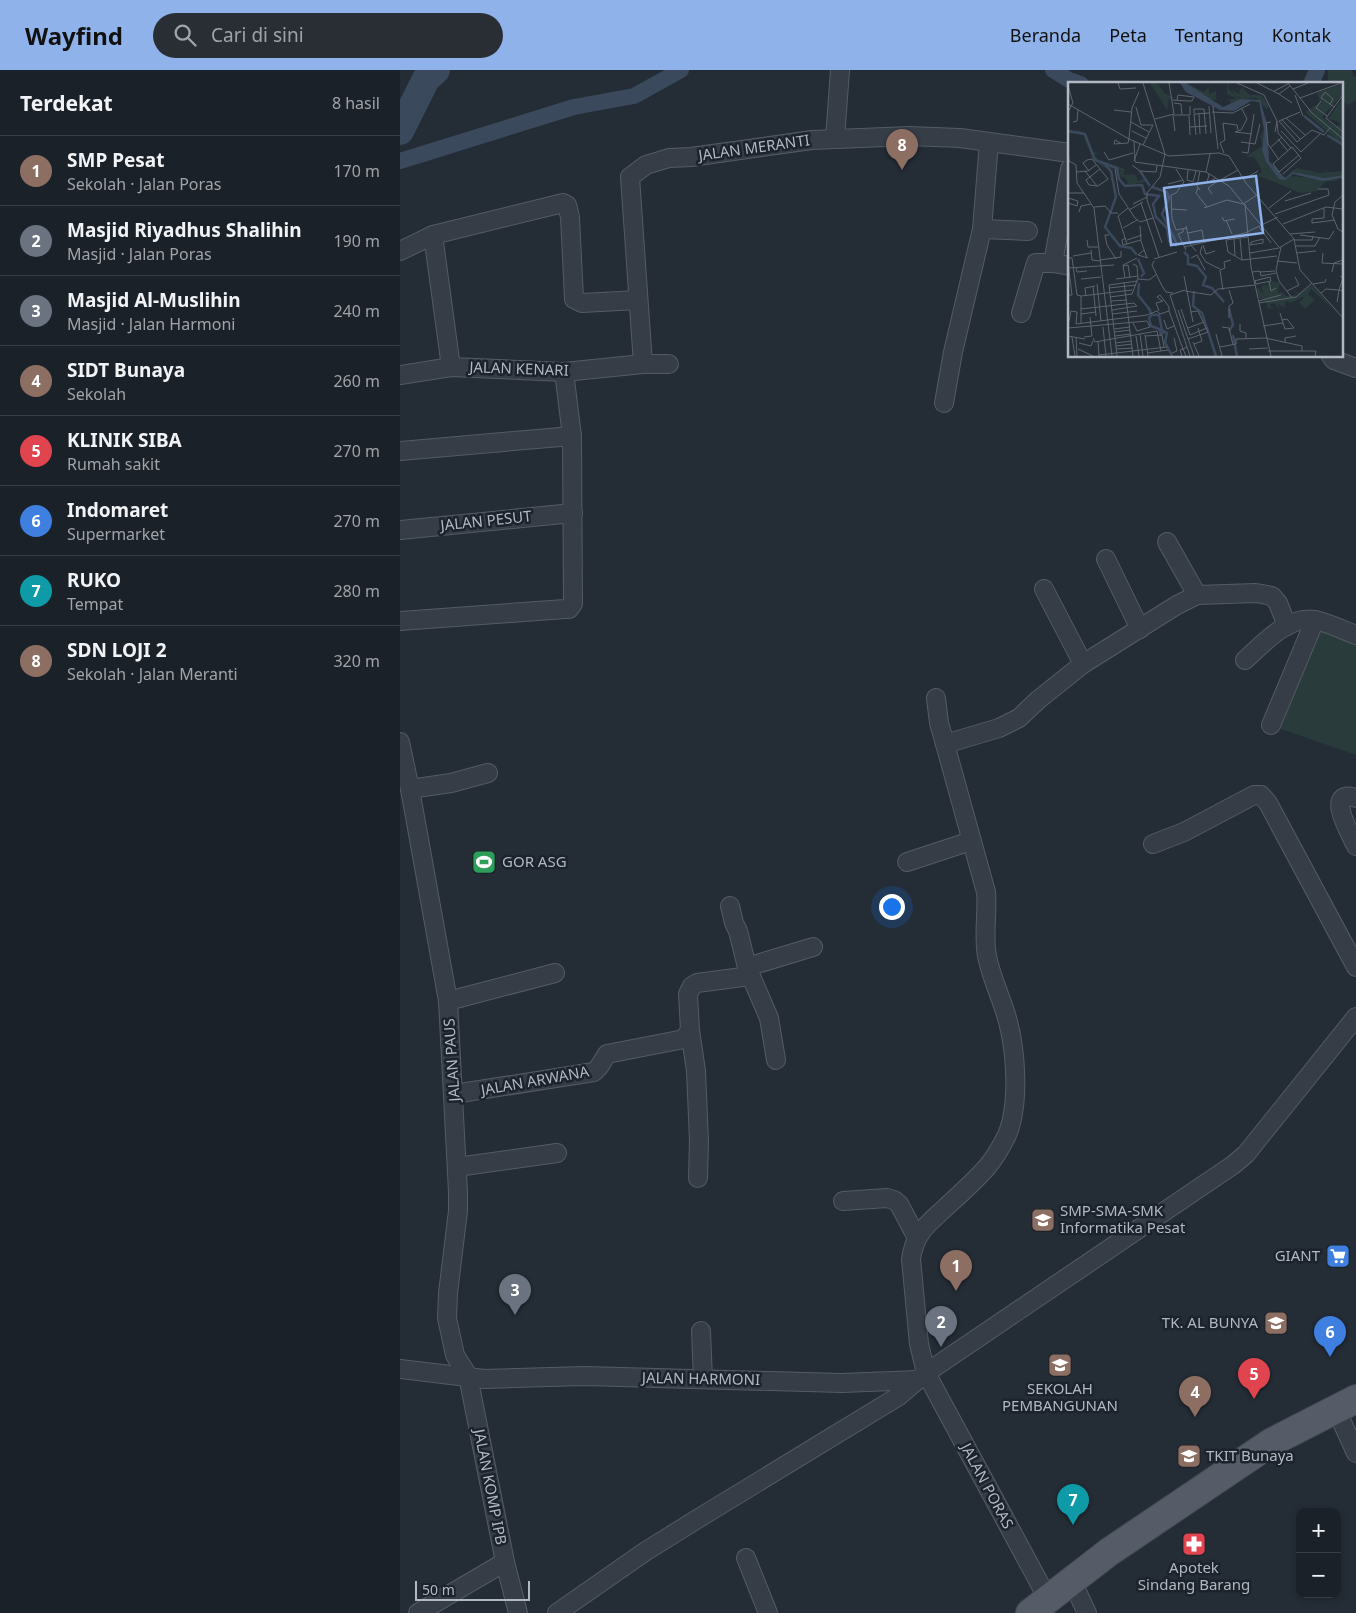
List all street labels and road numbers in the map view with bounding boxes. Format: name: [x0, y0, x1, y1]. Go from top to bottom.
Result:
street label: JALAN MERANTI: [695, 129, 811, 165]
street label: JALAN KENARI: [467, 356, 569, 380]
street label: JALAN PESUT: [437, 505, 533, 535]
street label: JALAN PAUS: [438, 1018, 464, 1104]
street label: JALAN ARWANA: [477, 1061, 591, 1100]
street label: JALAN HARMONI: [640, 1367, 760, 1389]
street label: JALAN KOMP IPB: [470, 1425, 512, 1546]
street label: JALAN PORAS: [956, 1437, 1019, 1532]

